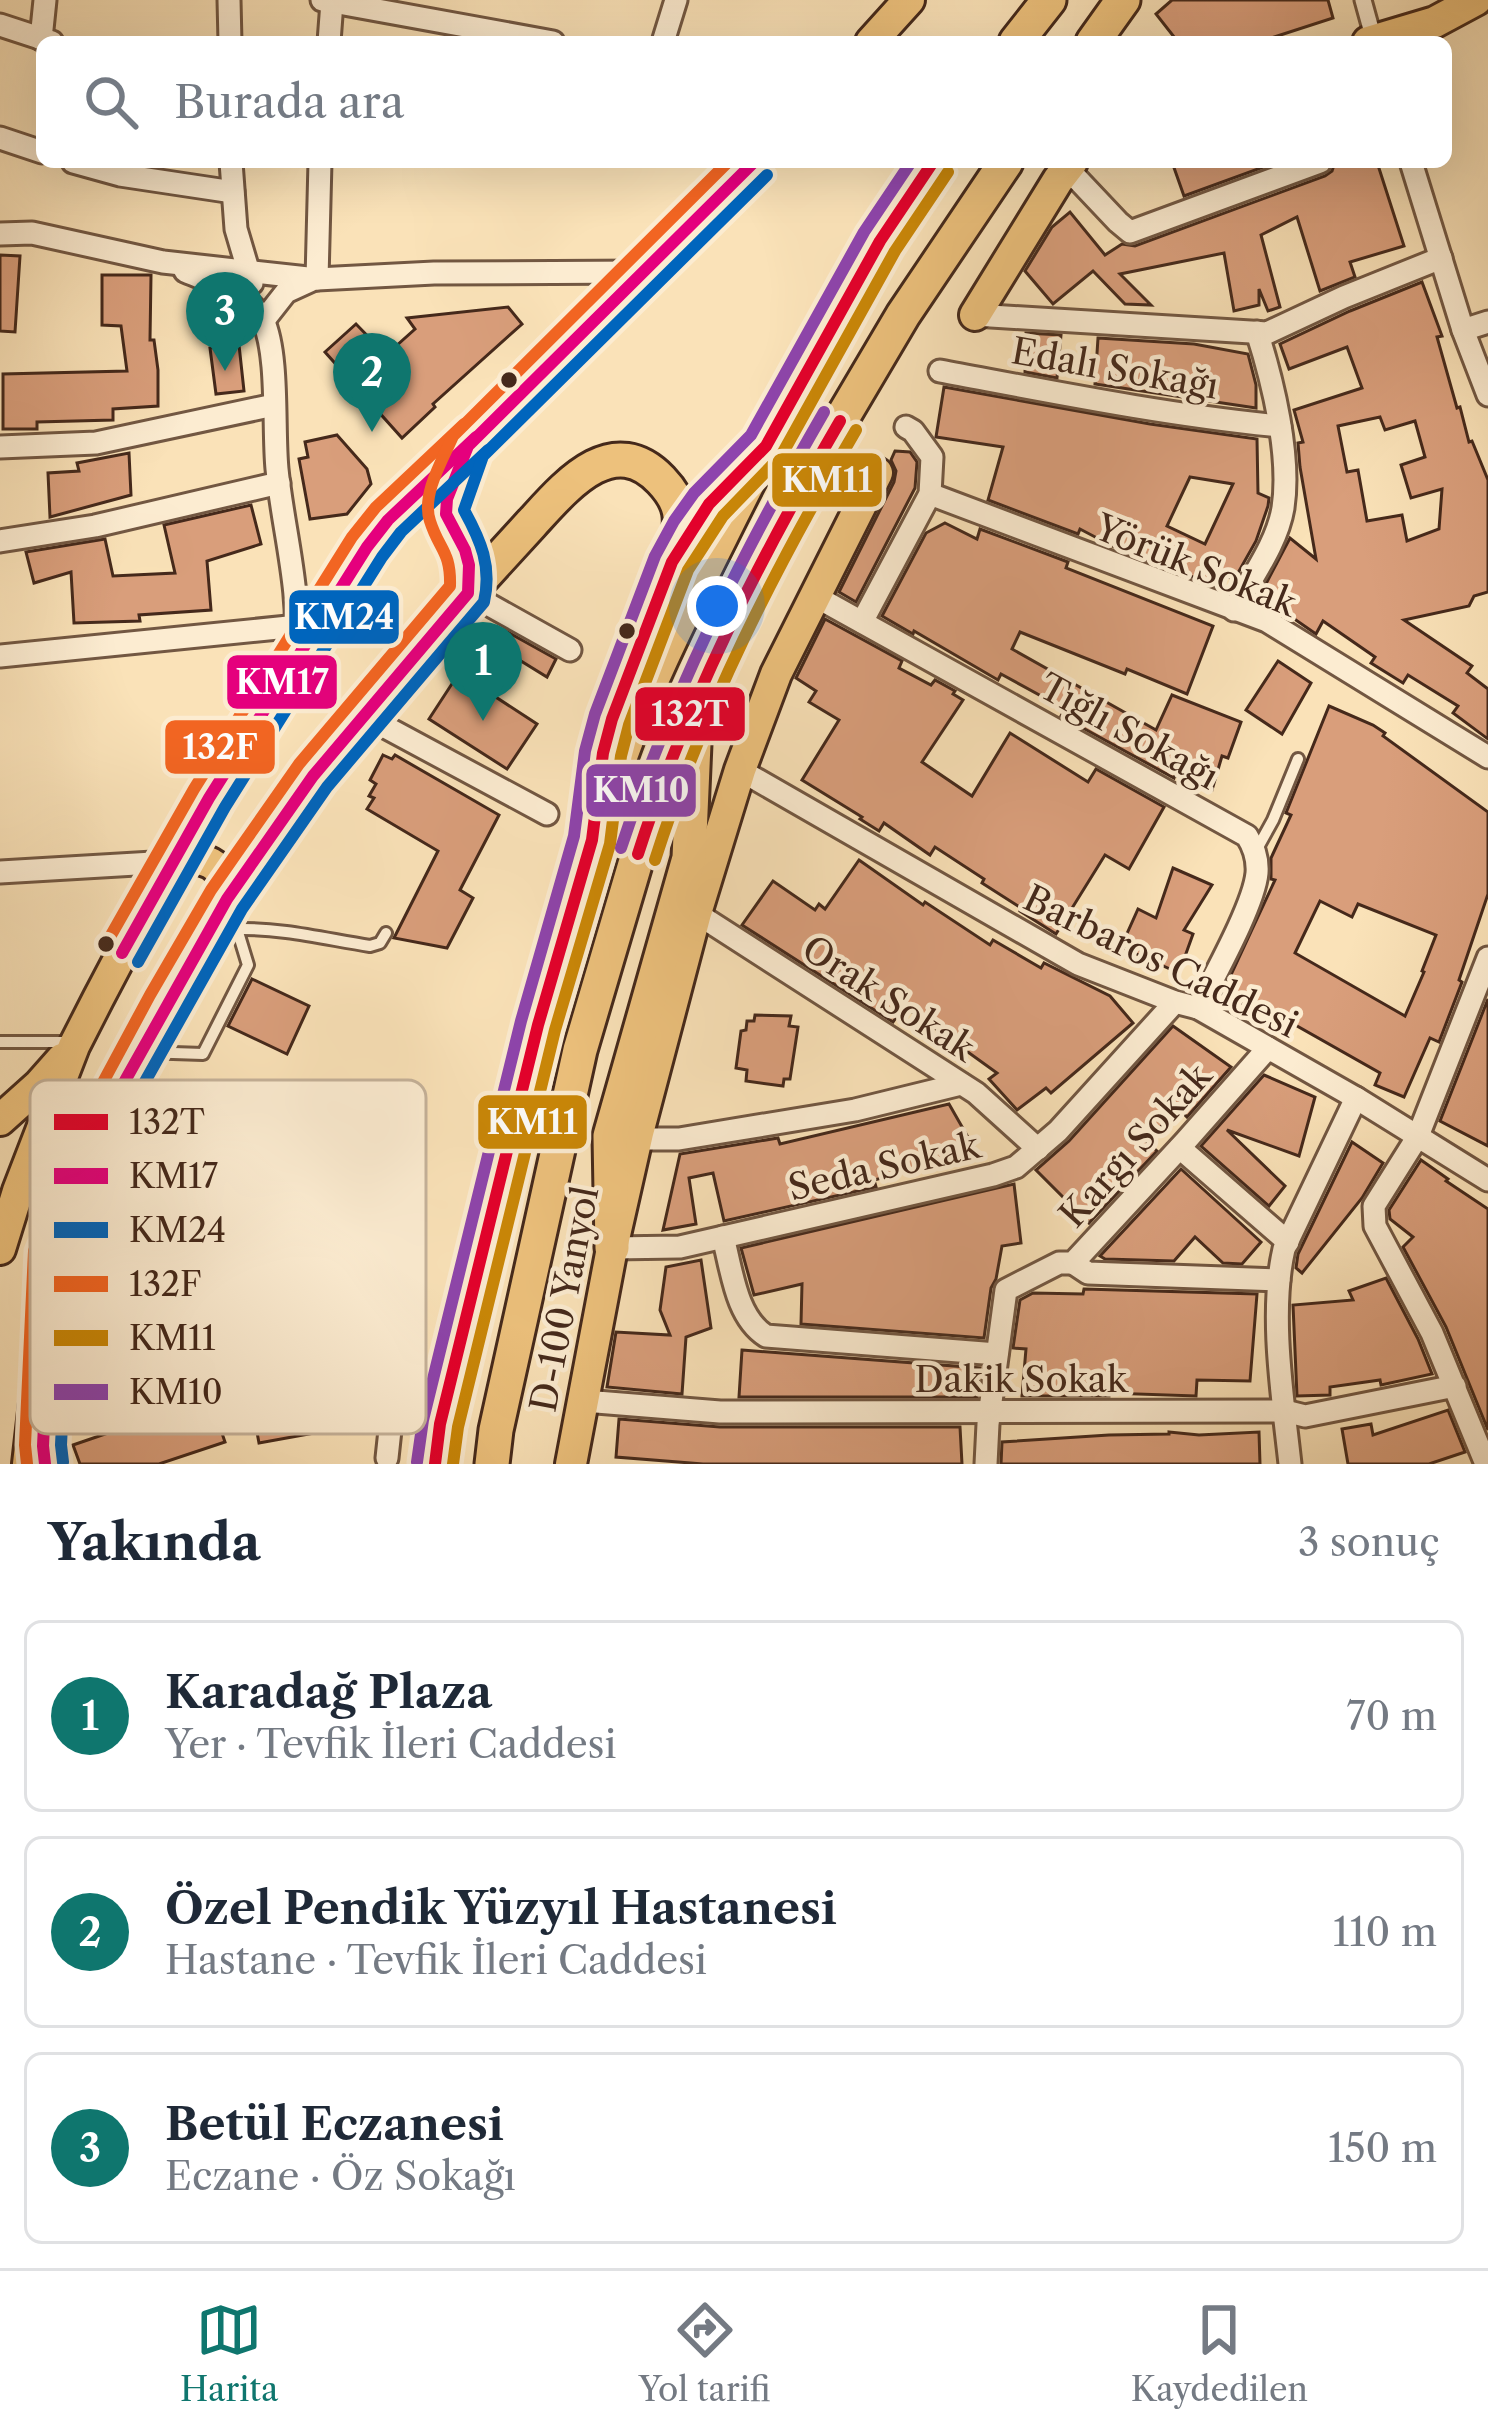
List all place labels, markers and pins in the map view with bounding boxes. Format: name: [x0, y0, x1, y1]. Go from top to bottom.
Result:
pin: 3: [186, 272, 264, 371]
pin: 2: [333, 333, 411, 432]
unlabelled marker: [498, 369, 520, 391]
unlabelled marker: [616, 620, 638, 642]
pin: 1: [444, 622, 522, 721]
unlabelled marker: [95, 933, 117, 955]

